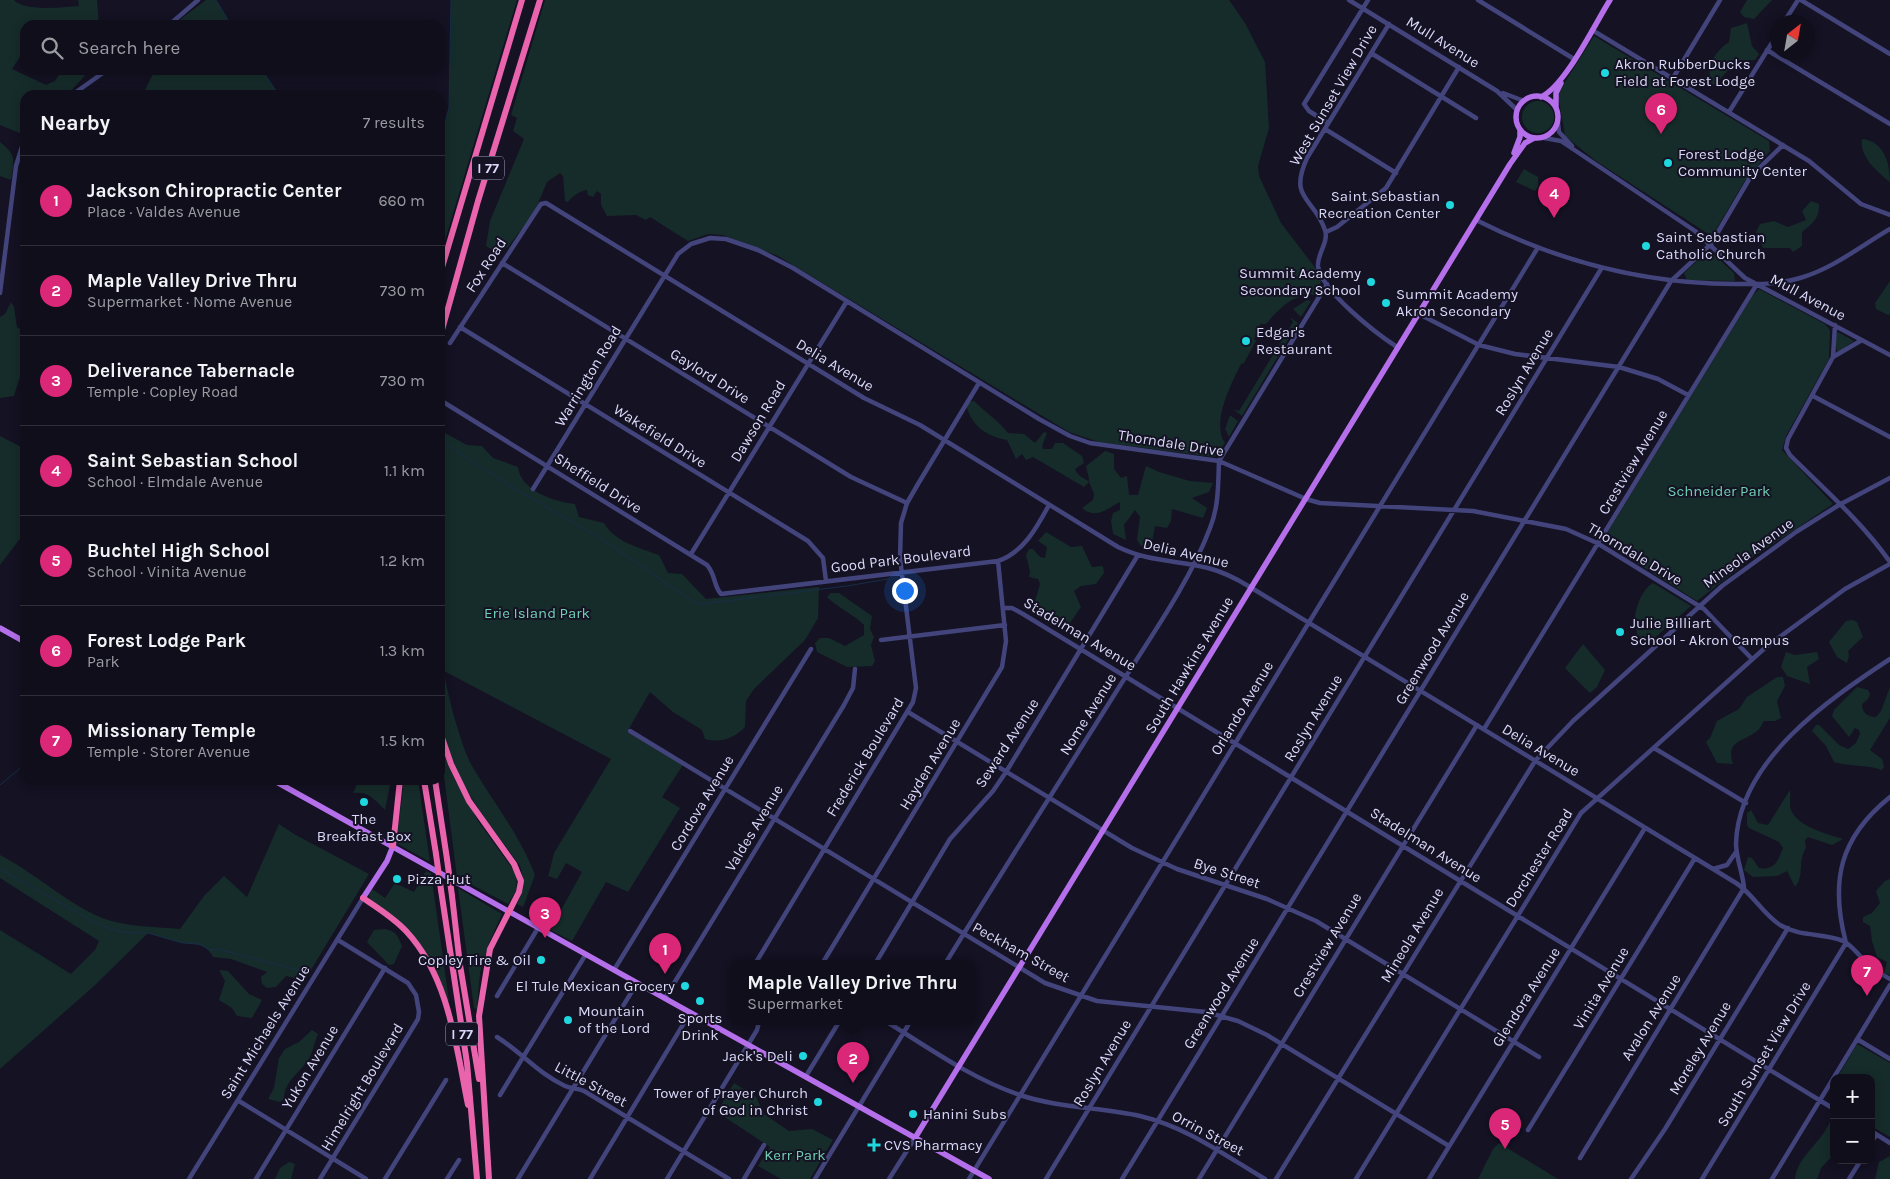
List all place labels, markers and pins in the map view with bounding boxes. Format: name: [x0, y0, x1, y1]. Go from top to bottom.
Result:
place label: Akron RubberDucks Field at Forest Lodge: [1615, 55, 1755, 90]
marker: Akron RubberDucks Field at Forest Lodge: [1599, 67, 1611, 79]
pin: 6: [1645, 93, 1677, 134]
place label: Forest Lodge Community Center: [1678, 145, 1808, 180]
marker: Forest Lodge Community Center: [1662, 157, 1674, 169]
pin: 4: [1538, 177, 1570, 218]
place label: Saint Sebastian Recreation Center: [1318, 187, 1441, 222]
marker: Saint Sebastian Recreation Center: [1444, 199, 1456, 211]
place label: Saint Sebastian Catholic Church: [1656, 228, 1766, 263]
marker: Saint Sebastian Catholic Church: [1640, 240, 1652, 252]
place label: Summit Academy Secondary School: [1239, 264, 1361, 299]
marker: Summit Academy Secondary School: [1365, 276, 1377, 288]
place label: Summit Academy Akron Secondary: [1396, 285, 1518, 320]
marker: Summit Academy Akron Secondary: [1380, 297, 1392, 309]
place label: Edgar's Restaurant: [1256, 323, 1332, 358]
marker: Edgar's Restaurant: [1240, 335, 1252, 347]
place label: Julie Billiart School - Akron Campus: [1630, 614, 1789, 649]
marker: Julie Billiart School - Akron Campus: [1614, 626, 1626, 638]
marker: The Breakfast Box: [358, 796, 370, 808]
place label: The Breakfast Box: [317, 810, 412, 845]
place label: Pizza Hut: [407, 870, 471, 888]
marker: Pizza Hut: [391, 873, 403, 885]
pin: 3: [529, 897, 561, 938]
pin: 1: [649, 933, 681, 974]
place label: Copley Tire & Oil: [418, 951, 531, 969]
marker: Copley Tire & Oil: [535, 954, 547, 966]
pin: 7: [1851, 955, 1883, 996]
place label: El Tule Mexican Grocery: [515, 977, 675, 995]
marker: El Tule Mexican Grocery: [679, 980, 691, 992]
marker: Sports Drink: [694, 995, 706, 1007]
place label: Mountain of the Lord: [578, 1002, 650, 1037]
place label: Sports Drink: [678, 1009, 722, 1044]
marker: Mountain of the Lord: [562, 1014, 574, 1026]
pin: 2: [837, 1042, 869, 1083]
place label: Jack's Deli: [723, 1047, 793, 1065]
marker: Jack's Deli: [797, 1050, 809, 1062]
place label: Tower of Prayer Church of God in Christ: [654, 1084, 808, 1119]
marker: Tower of Prayer Church of God in Christ: [812, 1096, 824, 1108]
place label: Hanini Subs: [923, 1105, 1007, 1123]
marker: Hanini Subs: [907, 1108, 919, 1120]
pin: 5: [1489, 1108, 1521, 1149]
place label: CVS Pharmacy: [884, 1136, 982, 1154]
marker: CVS Pharmacy: [868, 1139, 880, 1151]

